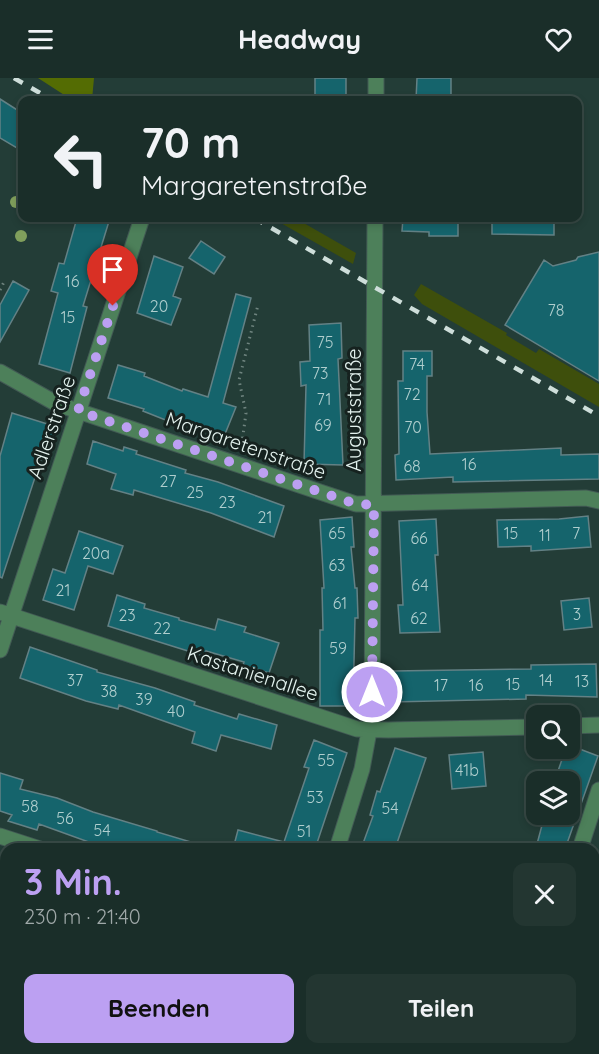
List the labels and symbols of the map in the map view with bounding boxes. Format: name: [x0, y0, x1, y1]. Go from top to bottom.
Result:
pin: [87, 244, 138, 306]
house number: 16: [65, 271, 80, 291]
house number: 20: [150, 296, 168, 316]
house number: 78: [548, 300, 564, 320]
house number: 15: [61, 307, 75, 327]
house number: 75: [317, 332, 333, 352]
street label: Auguststraße: [341, 348, 366, 472]
house number: 74: [409, 354, 425, 374]
house number: 73: [312, 363, 328, 383]
street label: Adlerstraße: [22, 372, 80, 482]
house number: 72: [403, 384, 421, 404]
house number: 71: [317, 389, 331, 409]
street label: Margaretenstraße: [163, 406, 329, 484]
house number: 69: [314, 415, 332, 435]
house number: 70: [404, 417, 422, 437]
house number: 16: [462, 454, 477, 474]
house number: 68: [403, 456, 421, 476]
house number: 27: [160, 471, 176, 491]
house number: 25: [186, 482, 204, 502]
house number: 23: [218, 492, 236, 512]
house number: 21: [258, 507, 272, 527]
house number: 65: [328, 523, 346, 543]
house number: 15: [504, 523, 518, 543]
house number: 7: [572, 523, 580, 543]
house number: 11: [539, 525, 551, 545]
house number: 66: [410, 528, 428, 548]
house number: 20a: [82, 543, 110, 563]
house number: 63: [329, 555, 346, 575]
house number: 64: [411, 575, 429, 595]
house number: 21: [56, 580, 70, 600]
house number: 61: [333, 593, 347, 613]
house number: 3: [573, 604, 581, 624]
house number: 23: [118, 605, 136, 625]
house number: 62: [410, 608, 428, 628]
house number: 22: [153, 618, 171, 638]
house number: 59: [329, 638, 347, 658]
street label: Kastanienallee: [184, 640, 322, 706]
position arrow: [340, 660, 404, 724]
house number: 37: [67, 670, 83, 690]
house number: 14: [539, 670, 553, 690]
house number: 13: [575, 671, 589, 691]
house number: 15: [506, 674, 520, 694]
house number: 17: [434, 675, 448, 695]
house number: 16: [469, 675, 484, 695]
house number: 38: [100, 681, 118, 701]
house number: 39: [135, 689, 153, 709]
house number: 40: [167, 701, 185, 721]
house number: 55: [317, 750, 335, 770]
house number: 41b: [455, 760, 479, 780]
house number: 53: [306, 787, 324, 807]
house number: 58: [21, 796, 39, 816]
house number: 54: [381, 798, 399, 818]
house number: 56: [56, 808, 74, 828]
house number: 54: [93, 820, 111, 840]
house number: 51: [297, 821, 311, 841]

